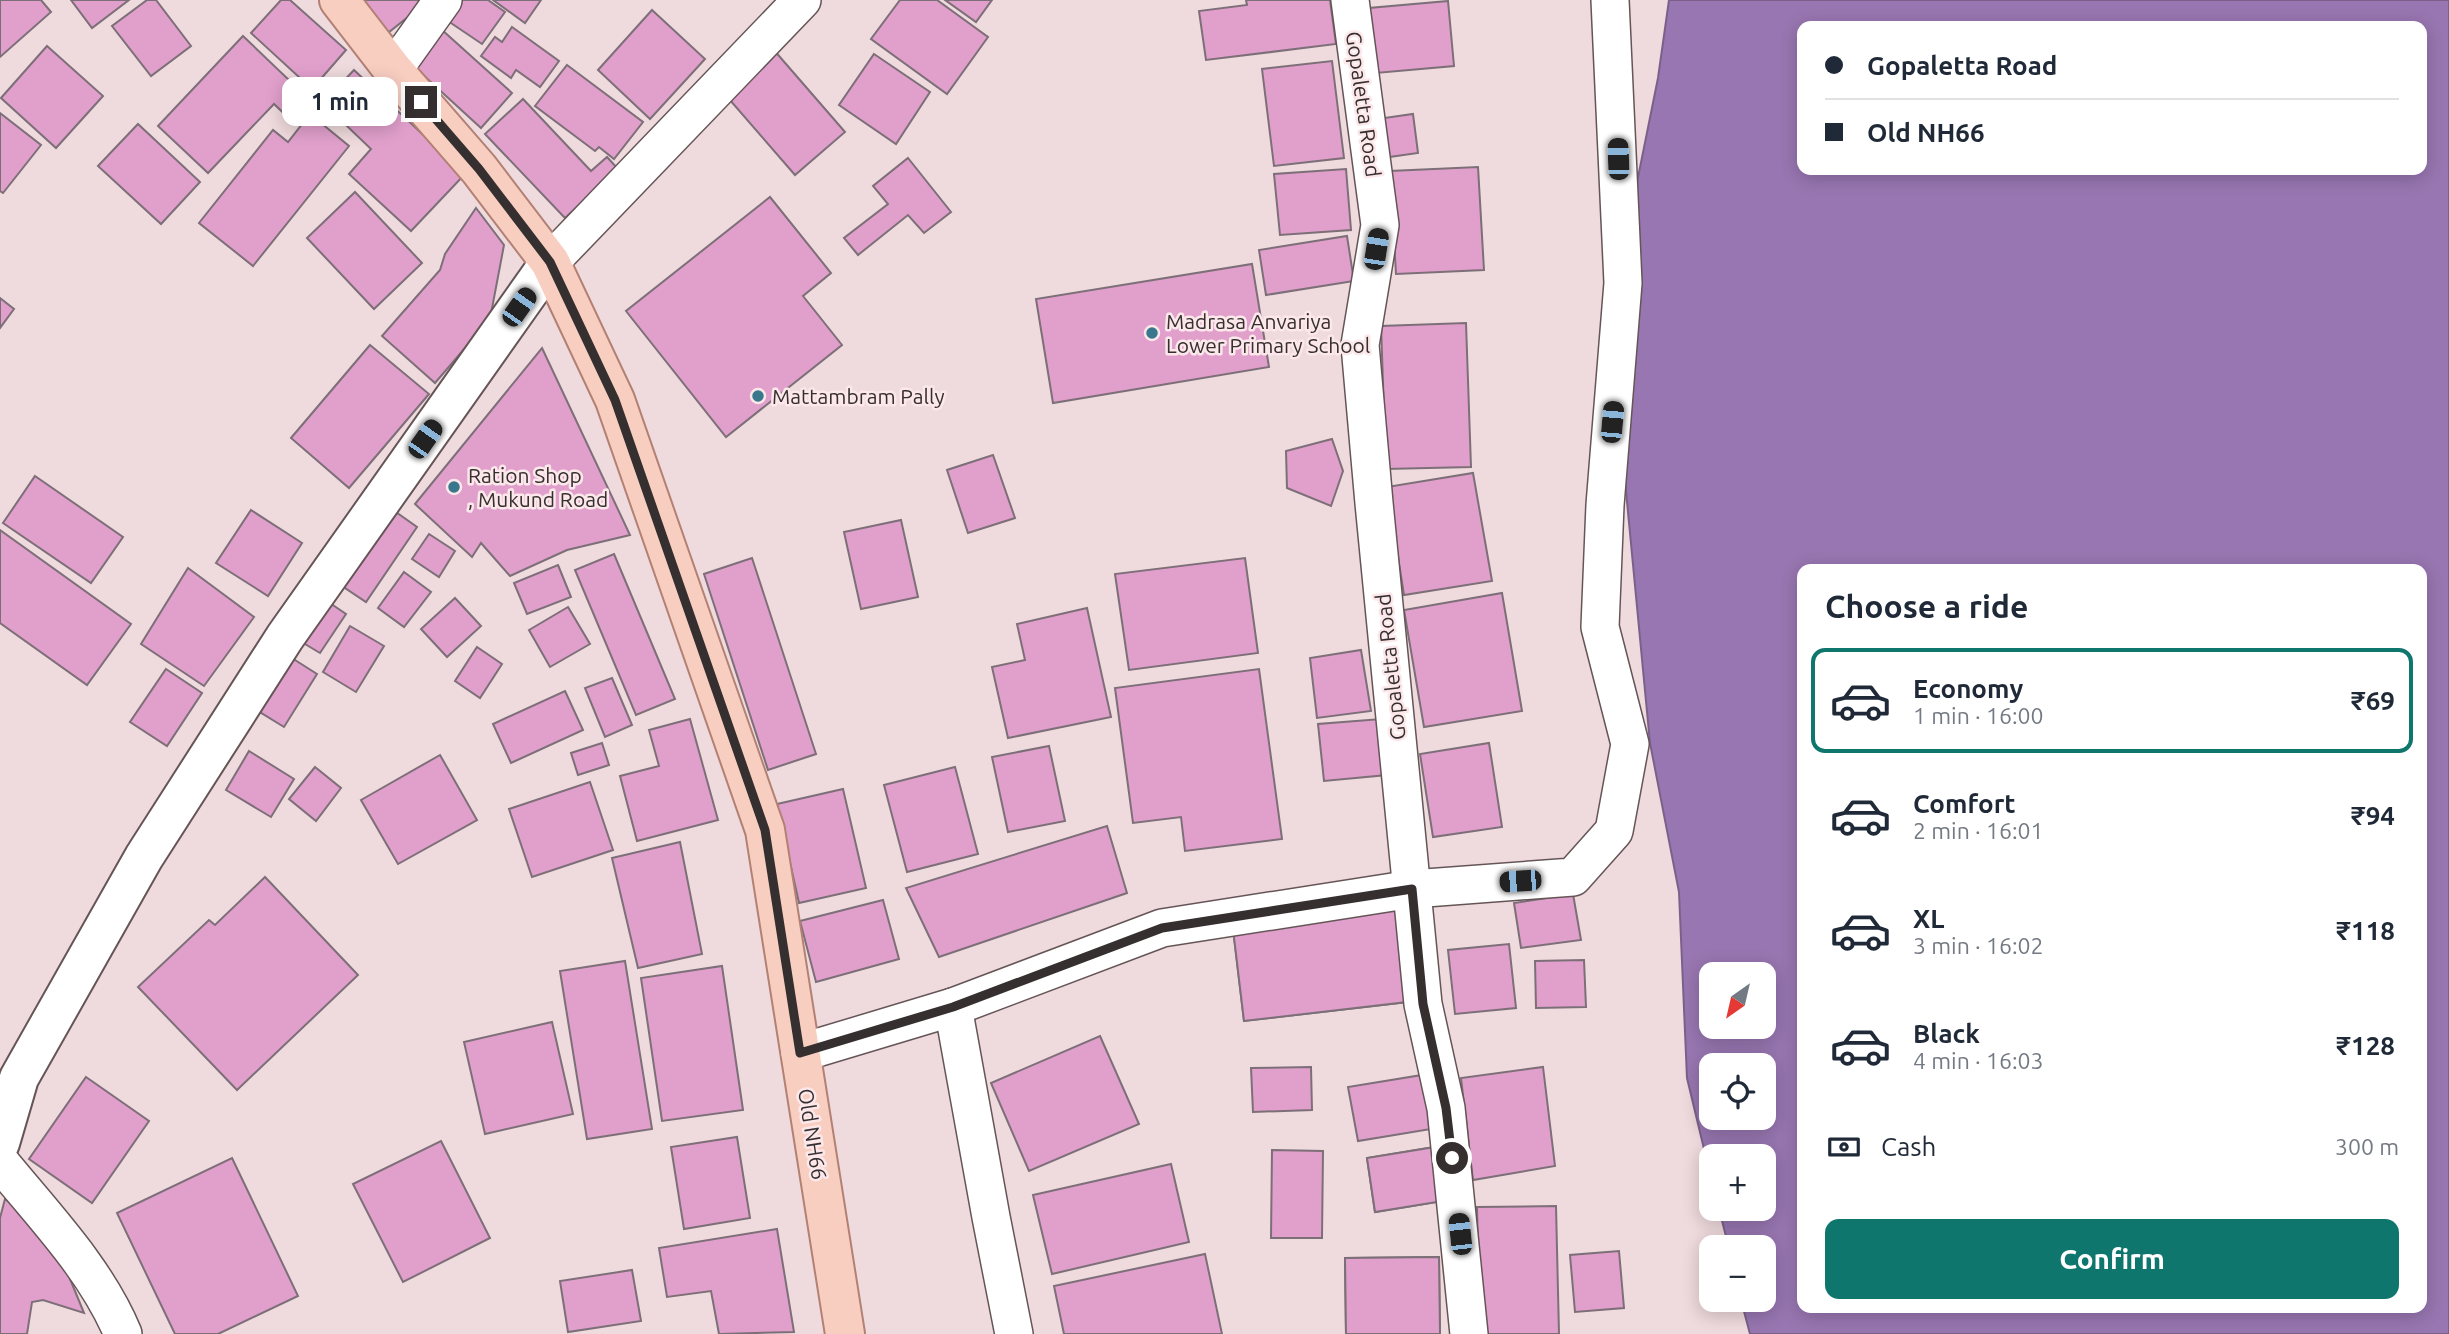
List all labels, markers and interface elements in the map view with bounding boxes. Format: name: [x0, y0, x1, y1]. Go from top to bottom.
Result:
street label: Gopaletta Road: [1342, 30, 1386, 178]
text: Gopaletta Road: [1867, 51, 2057, 80]
callout: 1 min: [281, 78, 396, 126]
route end: [405, 86, 437, 118]
text: 1 min: [311, 89, 369, 114]
text: Old NH66: [1867, 118, 1985, 147]
car: [1607, 138, 1630, 180]
car: [1363, 227, 1390, 271]
car: [499, 284, 540, 330]
place label: Madrasa Anvariya Lower Primary School: [1166, 309, 1370, 357]
marker: Madrasa Anvariya Lower Primary School: [1144, 325, 1160, 341]
place label: Mattambram Pally: [772, 384, 945, 408]
marker: Mattambram Pally: [750, 388, 766, 404]
car: [1600, 400, 1625, 444]
car: [405, 416, 446, 462]
place label: Ration Shop , Mukund Road: [468, 463, 608, 511]
marker: Ration Shop , Mukund Road: [446, 479, 462, 495]
text: Choose a ride: [1825, 588, 2028, 624]
street label: Gopaletta Road: [1370, 593, 1410, 741]
icon: car: [1829, 669, 1892, 732]
text: Economy: [1913, 674, 2023, 703]
text: ₹69: [2351, 686, 2395, 715]
text: 1 min · 16:00: [1913, 703, 2044, 728]
icon: car: [1829, 784, 1892, 847]
text: Comfort: [1913, 789, 2016, 818]
text: ₹94: [2351, 801, 2395, 830]
text: 2 min · 16:01: [1913, 818, 2044, 843]
car: [1499, 869, 1542, 893]
icon: car: [1829, 899, 1892, 962]
text: XL: [1913, 904, 1944, 933]
text: ₹118: [2336, 916, 2395, 945]
text: 3 min · 16:02: [1913, 933, 2044, 958]
north arrow: [1699, 962, 1776, 1040]
map controls: [1699, 962, 1776, 1312]
icon: car: [1829, 1014, 1892, 1077]
text: Black: [1913, 1019, 1980, 1048]
text: ₹128: [2336, 1031, 2395, 1060]
text: 4 min · 16:03: [1913, 1048, 2044, 1073]
button: locate: [1699, 1053, 1776, 1130]
street label: Old NH66: [794, 1087, 832, 1181]
icon: cash: [1825, 1128, 1863, 1166]
text: Cash: [1881, 1132, 1936, 1161]
text: 300 m: [2335, 1134, 2399, 1159]
route start: [1436, 1142, 1468, 1174]
button: +: [1699, 1144, 1776, 1221]
car: [1448, 1212, 1473, 1256]
button: Confirm: [1825, 1219, 2399, 1299]
button: −: [1699, 1235, 1776, 1312]

